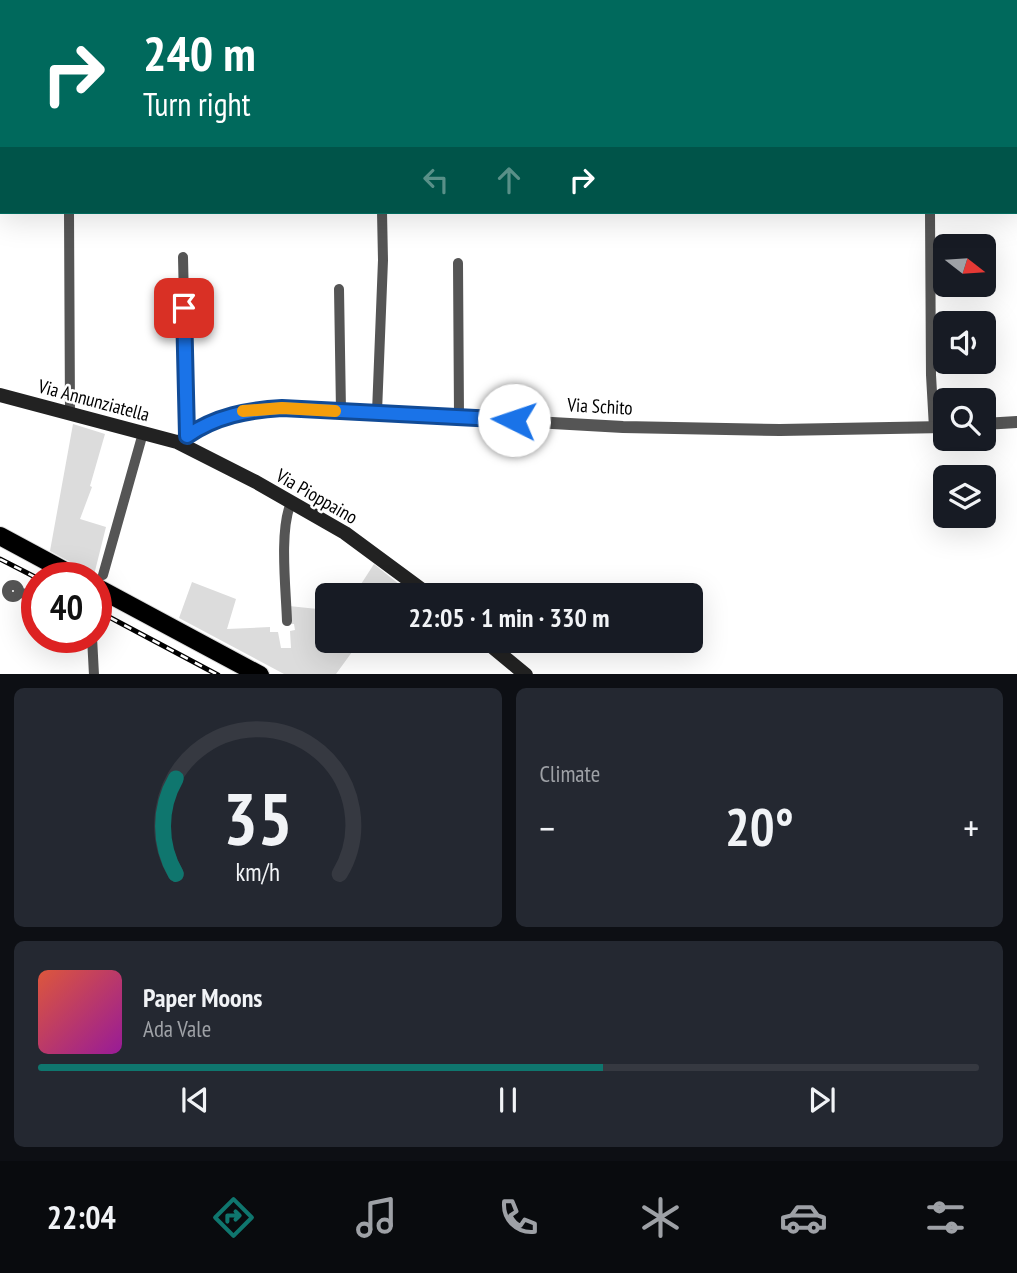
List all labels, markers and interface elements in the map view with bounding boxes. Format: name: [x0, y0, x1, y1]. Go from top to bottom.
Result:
text: 240 m: [143, 21, 256, 85]
icon: right: [28, 28, 119, 119]
text: Turn right: [143, 83, 251, 125]
icon: left: [417, 161, 455, 199]
icon: ahead: [490, 161, 528, 199]
icon: right: [563, 161, 601, 199]
north arrow: [933, 234, 996, 298]
map controls: [933, 234, 996, 528]
pin: [154, 278, 214, 338]
icon: arrive: [165, 289, 203, 327]
button: sound: [933, 311, 996, 374]
street label: Via Annunziatella: [35, 373, 152, 426]
position arrow: [477, 383, 551, 457]
button: search: [933, 388, 996, 451]
street label: Via Schito: [566, 392, 633, 420]
street label: Via Pioppaino: [271, 463, 362, 529]
button: layers: [933, 465, 996, 528]
speed limit sign: 40: [21, 562, 112, 653]
text: 22:05 · 1 min · 330 m: [409, 601, 609, 634]
text: Climate: [540, 759, 600, 788]
text: 35: [223, 770, 293, 864]
text: 20°: [725, 793, 794, 860]
text: −: [540, 803, 555, 852]
text: +: [963, 803, 979, 852]
text: km/h: [236, 855, 280, 887]
text: Paper Moons: [143, 981, 262, 1014]
text: Ada Vale: [143, 1014, 211, 1043]
icon: previous: [176, 1081, 214, 1119]
icon: pause: [489, 1081, 527, 1119]
icon: next: [803, 1081, 841, 1119]
icon: directions: [209, 1193, 258, 1242]
icon: music: [352, 1193, 401, 1242]
icon: phone: [494, 1193, 543, 1242]
icon: climate: [636, 1193, 685, 1242]
icon: car: [779, 1193, 828, 1242]
icon: filters: [921, 1193, 970, 1242]
text: 22:04: [47, 1196, 116, 1238]

